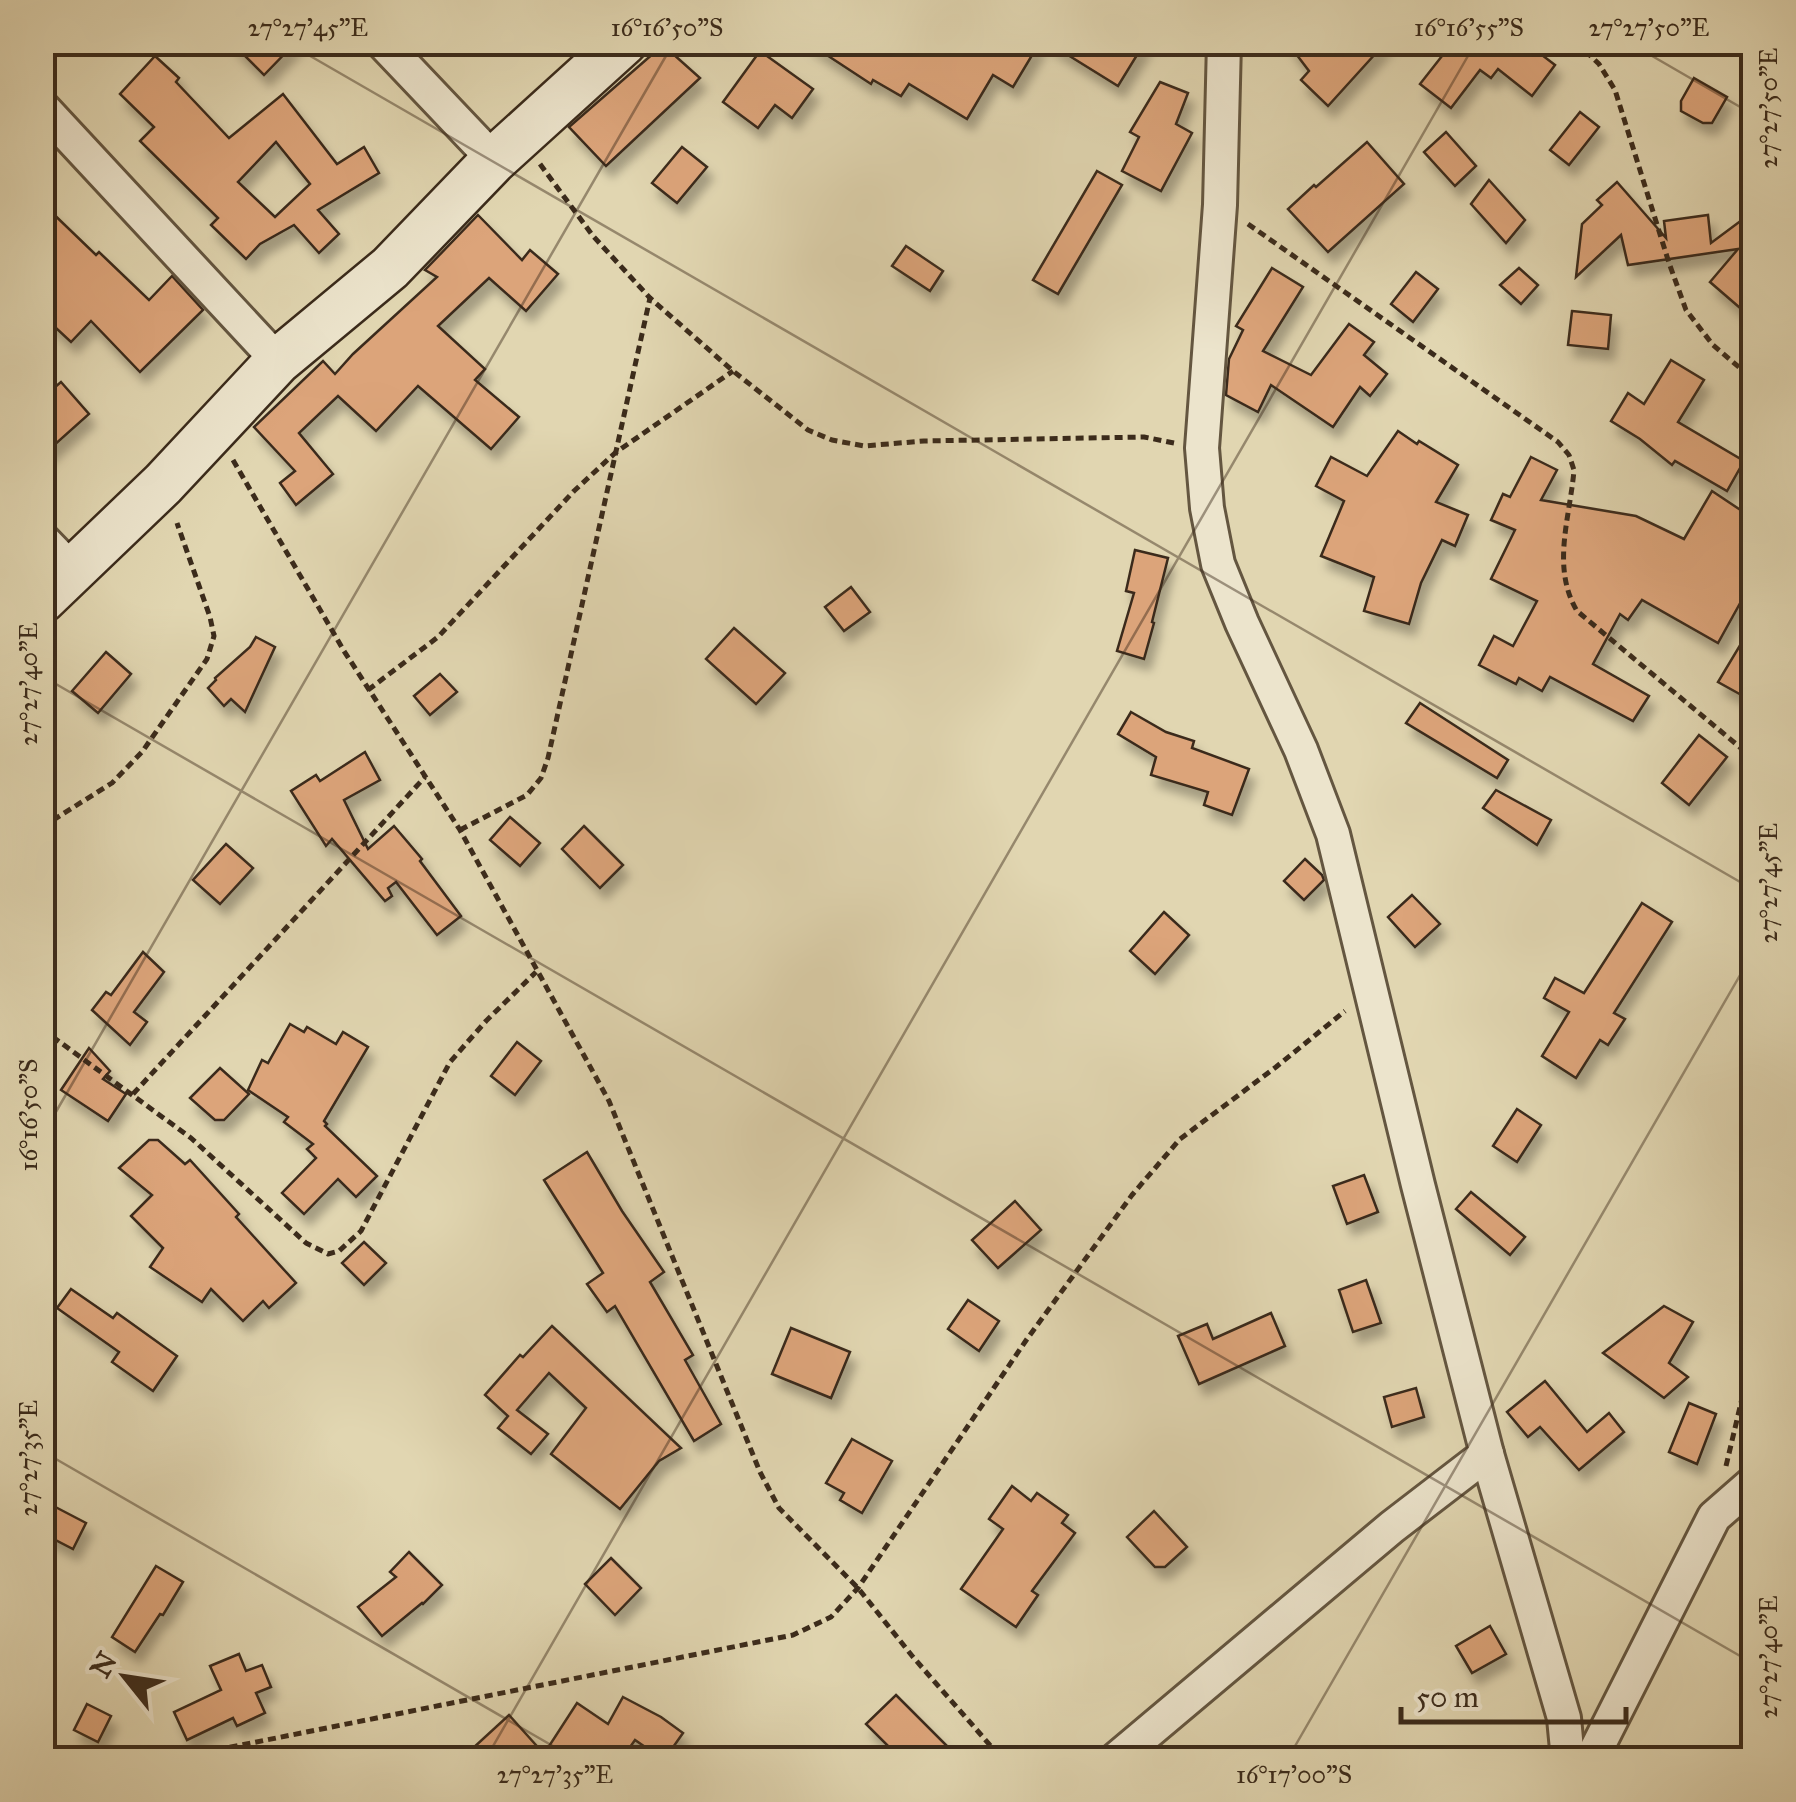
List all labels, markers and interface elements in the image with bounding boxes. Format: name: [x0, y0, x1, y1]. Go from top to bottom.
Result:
text: 27°27'45"E: [248, 12, 368, 43]
text: 16°16'50"S: [611, 12, 723, 43]
text: 16°16'55"S: [1414, 12, 1524, 43]
text: 27°27'50"E: [1589, 12, 1710, 43]
text: 27°27'50"E: [1753, 47, 1784, 169]
text: 27°27'40"E: [13, 622, 44, 746]
text: 27°27'45"E: [1753, 823, 1784, 943]
text: 16°16'50"S: [13, 1059, 44, 1171]
text: 27°27'35"E: [13, 1400, 44, 1516]
text: 27°27'40"E: [1753, 1595, 1784, 1719]
north arrow: [75, 1627, 175, 1727]
text: N: [83, 1645, 125, 1684]
scale bar: [1401, 1662, 1626, 1724]
text: 50 m: [1416, 1679, 1479, 1715]
text: 27°27'35"E: [497, 1759, 613, 1790]
text: 16°17'00"S: [1236, 1759, 1352, 1790]

